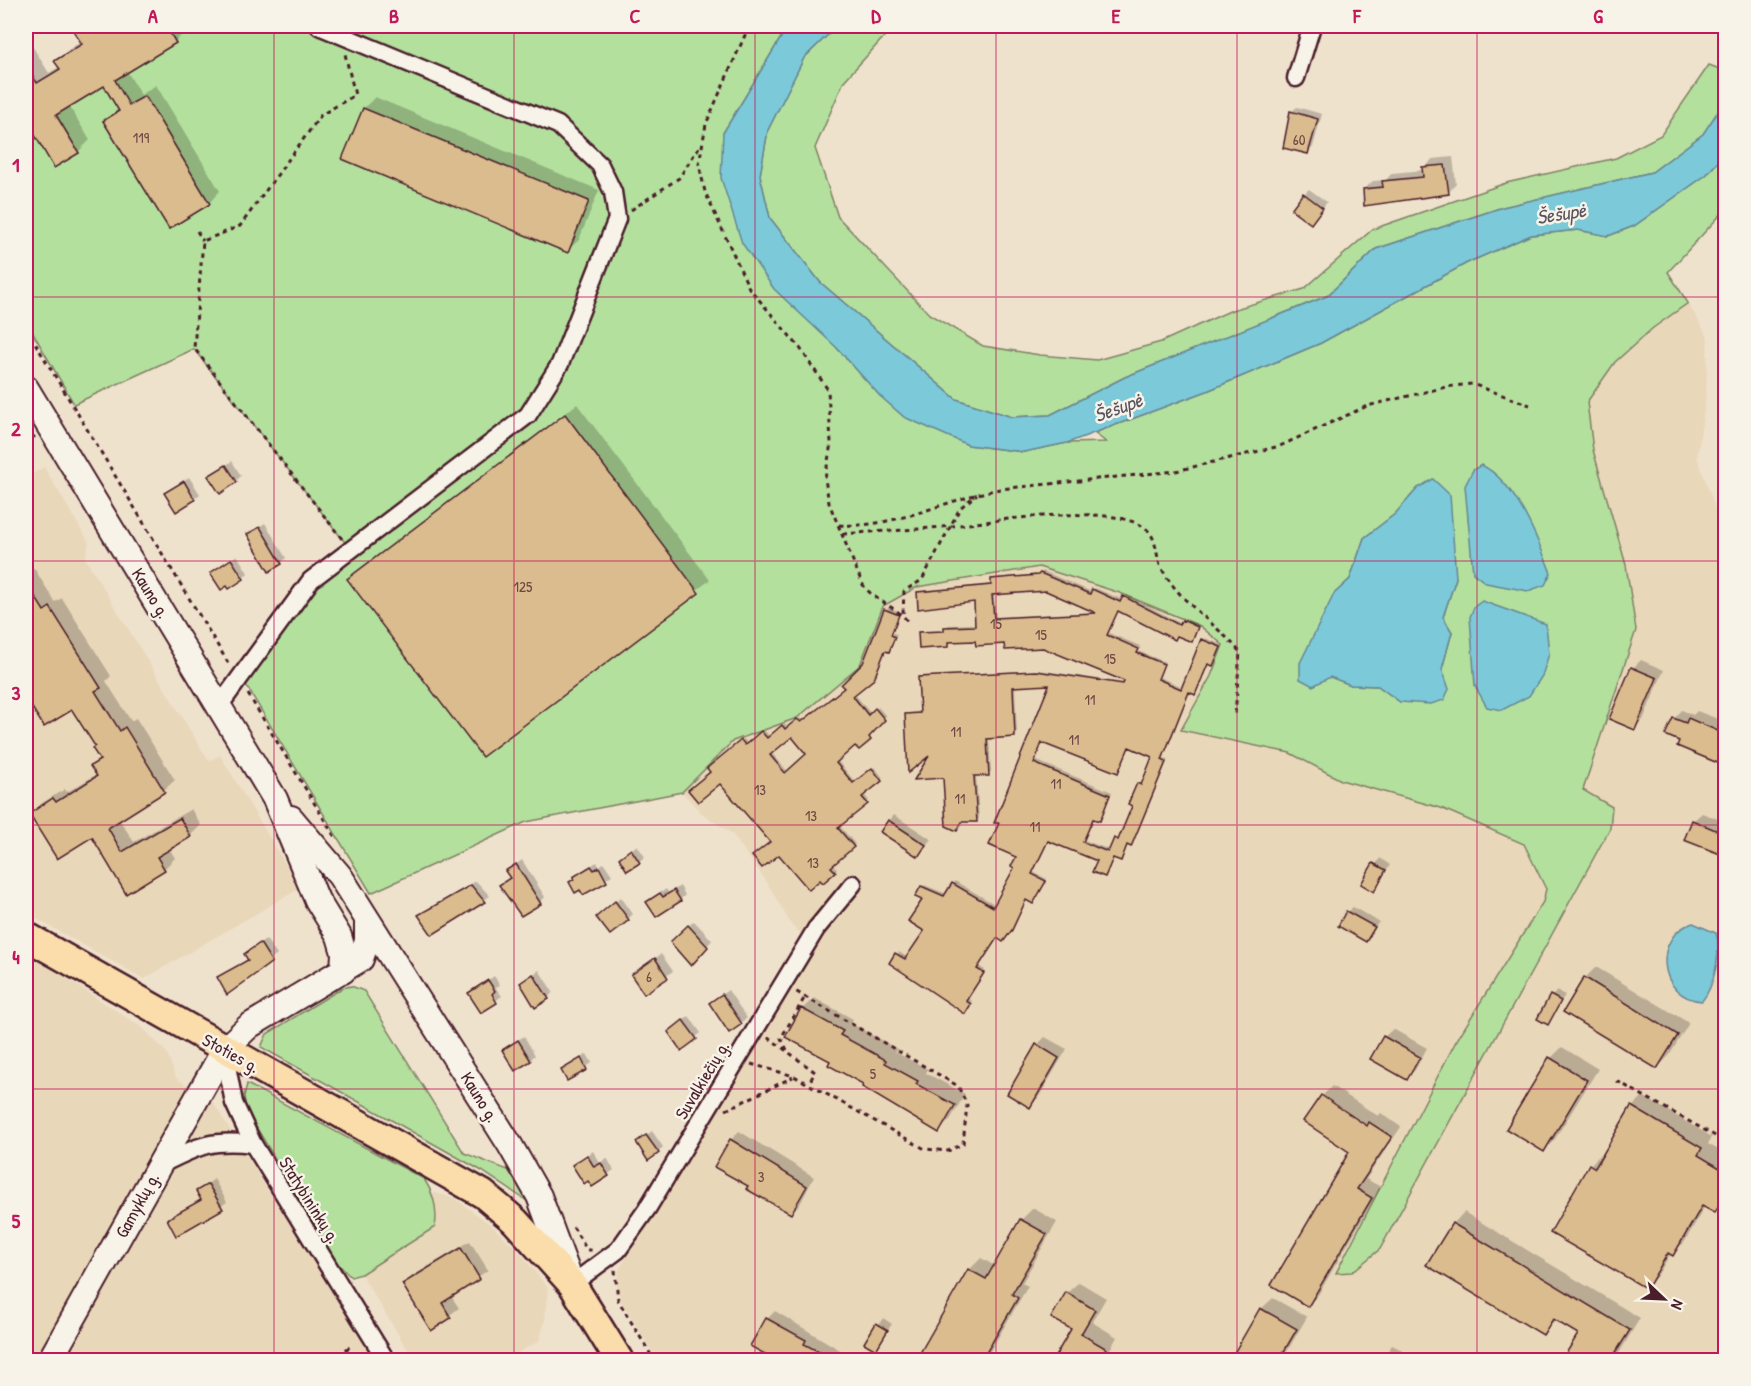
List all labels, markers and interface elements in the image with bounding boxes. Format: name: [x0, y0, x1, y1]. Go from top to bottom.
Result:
text: A: [148, 2, 158, 29]
text: B: [389, 2, 399, 29]
text: C: [630, 2, 641, 29]
text: D: [871, 2, 881, 29]
text: E: [1112, 2, 1121, 29]
text: F: [1352, 2, 1362, 29]
text: G: [1593, 2, 1603, 29]
house number: 119: [133, 127, 150, 148]
house number: 60: [1293, 129, 1306, 150]
text: 1: [12, 151, 20, 178]
water label: Šešupė: [1535, 196, 1589, 231]
water label: Šešupė: [1090, 386, 1147, 429]
text: 2: [11, 415, 21, 442]
street label: Kauno g.: [126, 563, 176, 623]
house number: 125: [514, 576, 533, 597]
house number: 15: [990, 613, 1003, 634]
house number: 15: [1035, 624, 1048, 645]
house number: 15: [1104, 648, 1117, 669]
text: 3: [12, 679, 21, 706]
house number: 11: [1085, 689, 1095, 710]
house number: 11: [951, 721, 961, 742]
house number: 11: [1069, 729, 1079, 750]
house number: 11: [1051, 773, 1061, 794]
house number: 13: [754, 779, 766, 800]
house number: 11: [955, 788, 965, 809]
house number: 13: [805, 805, 817, 826]
house number: 11: [1030, 816, 1040, 837]
house number: 13: [807, 852, 819, 873]
text: 4: [12, 943, 20, 970]
house number: 6: [646, 966, 652, 987]
street label: Stoties g.: [198, 1027, 264, 1079]
street label: Suvalkiečių g.: [669, 1036, 735, 1124]
house number: 5: [870, 1063, 877, 1084]
street label: Kauno g.: [455, 1067, 505, 1127]
street label: Statybininkų g.: [273, 1152, 347, 1248]
house number: 3: [758, 1166, 765, 1187]
street label: Gamyklų g.: [109, 1168, 165, 1242]
text: 5: [12, 1207, 21, 1234]
north arrow: [1634, 1269, 1694, 1329]
text: N: [1666, 1297, 1690, 1314]

